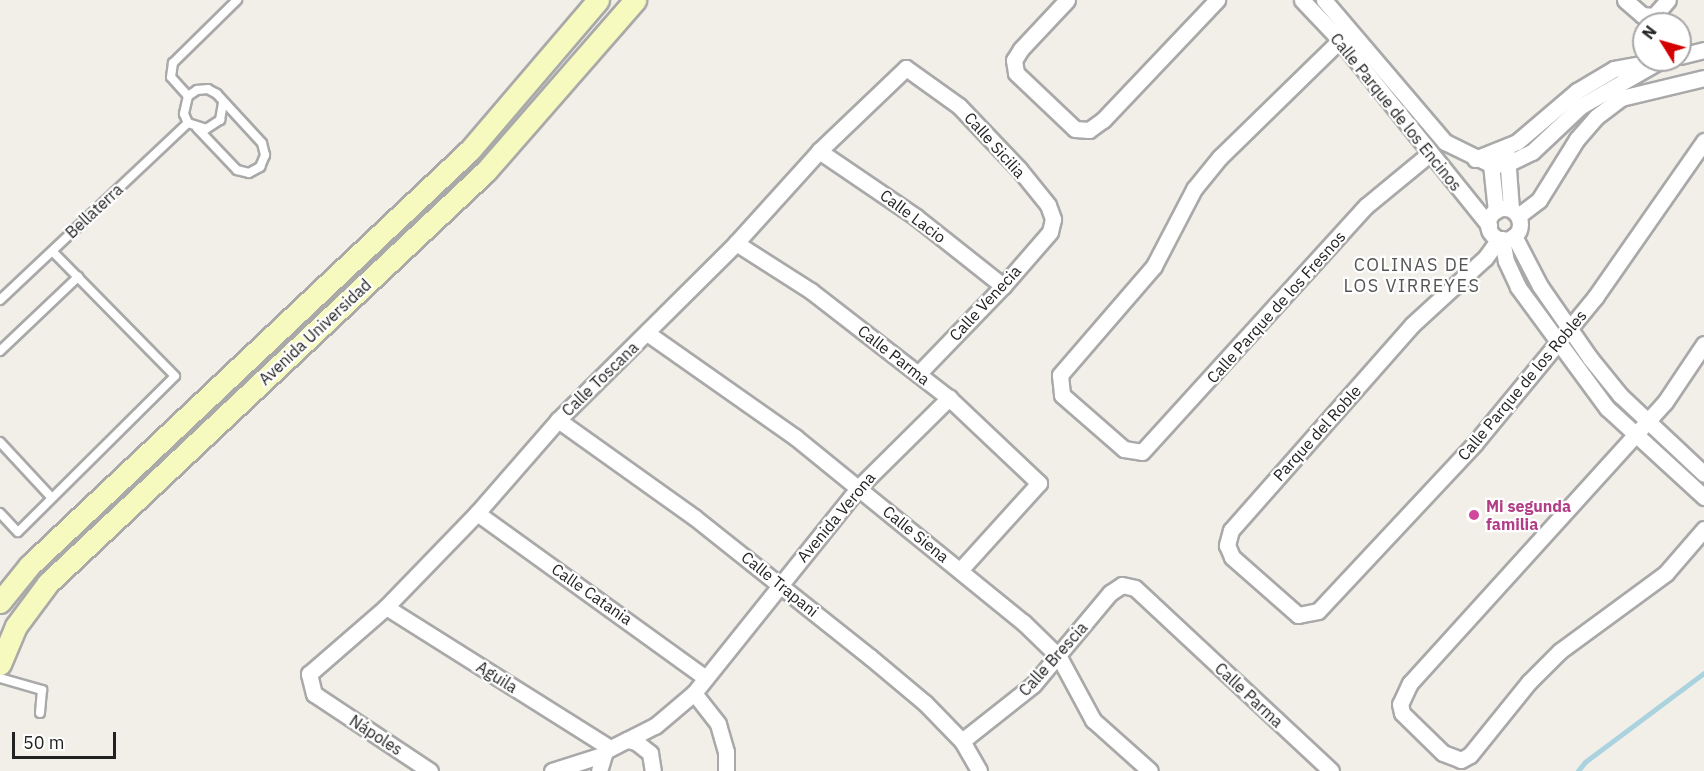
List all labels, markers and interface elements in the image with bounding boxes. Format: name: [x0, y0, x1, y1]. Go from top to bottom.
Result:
north arrow: [1632, 12, 1692, 72]
text: N: [1638, 22, 1661, 43]
street label: Calle Parque de los Encinos: [1326, 29, 1466, 195]
street label: Calle Sicilia: [960, 108, 1030, 182]
street label: Bellaterra: [62, 180, 126, 242]
street label: Calle Lacio: [876, 185, 950, 247]
street label: Calle Parque de los Fresnos: [1203, 227, 1349, 387]
district label: COLINAS DE LOS VIRREYES: [1344, 255, 1480, 298]
street label: Calle Venecia: [945, 261, 1025, 345]
street label: Avenida Universidad: [255, 275, 375, 389]
street label: Calle Parque de los Robles: [1453, 306, 1591, 464]
street label: Calle Parma: [854, 321, 934, 389]
street label: Calle Toscana: [558, 338, 642, 420]
street label: Parque del Roble: [1269, 381, 1365, 485]
street label: Avenida Verona: [793, 468, 879, 566]
place label: Mi segunda familia: [1486, 496, 1571, 534]
street label: Calle Siena: [879, 502, 953, 566]
marker: Mi segunda familia: [1467, 508, 1481, 522]
street label: Calle Trapani: [738, 547, 822, 621]
street label: Calle Catania: [548, 559, 636, 629]
street label: Calle Brescia: [1015, 618, 1091, 700]
street label: Aguila: [473, 657, 521, 697]
street label: Calle Parma: [1211, 659, 1287, 731]
street label: Nápoles: [346, 711, 406, 759]
scale bar: [15, 720, 118, 758]
text: 50 m: [23, 731, 65, 754]

